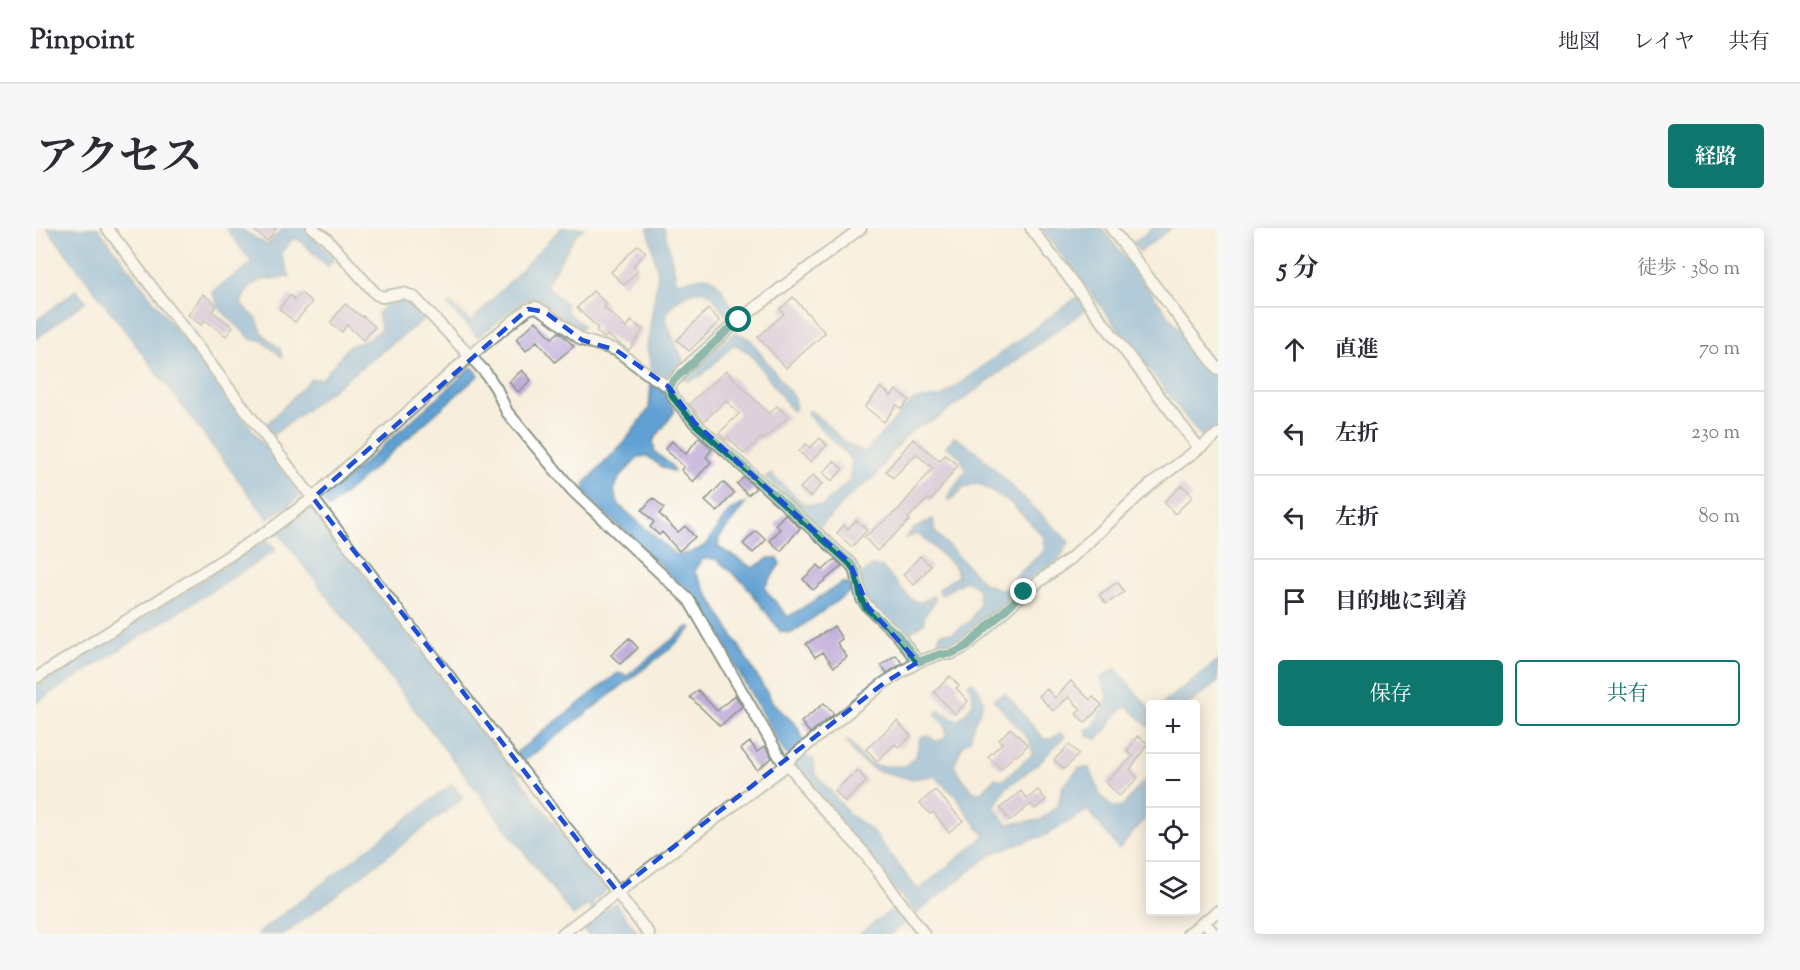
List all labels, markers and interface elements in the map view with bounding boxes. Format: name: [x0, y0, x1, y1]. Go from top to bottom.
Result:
text: Pinpoint: [30, 21, 134, 61]
text: 地図: [1558, 28, 1600, 58]
text: レイヤ: [1633, 28, 1695, 58]
text: 共有: [1728, 28, 1770, 58]
button: 経路: [1668, 124, 1764, 188]
text: アクセス: [36, 130, 203, 190]
text: 5 分: [1278, 251, 1318, 288]
text: 徒歩 · 380 m: [1637, 255, 1740, 284]
route start: [725, 306, 751, 332]
icon: ahead: [1278, 333, 1311, 366]
text: 直進: [1335, 335, 1379, 367]
text: 70 m: [1699, 335, 1740, 364]
icon: left: [1278, 417, 1311, 450]
text: 左折: [1335, 419, 1379, 451]
text: 230 m: [1691, 419, 1740, 448]
icon: left: [1278, 501, 1311, 534]
text: 左折: [1335, 503, 1379, 535]
text: 80 m: [1699, 503, 1740, 532]
route end: [1010, 578, 1036, 604]
icon: arrive: [1278, 585, 1311, 618]
text: 目的地に到着: [1335, 587, 1467, 619]
button: 保存: [1278, 660, 1503, 726]
button: 共有: [1515, 660, 1740, 726]
map controls: [1146, 700, 1200, 916]
button: +: [1146, 700, 1200, 754]
button: −: [1146, 754, 1200, 808]
button: locate: [1146, 808, 1200, 862]
button: layers: [1146, 862, 1200, 916]

